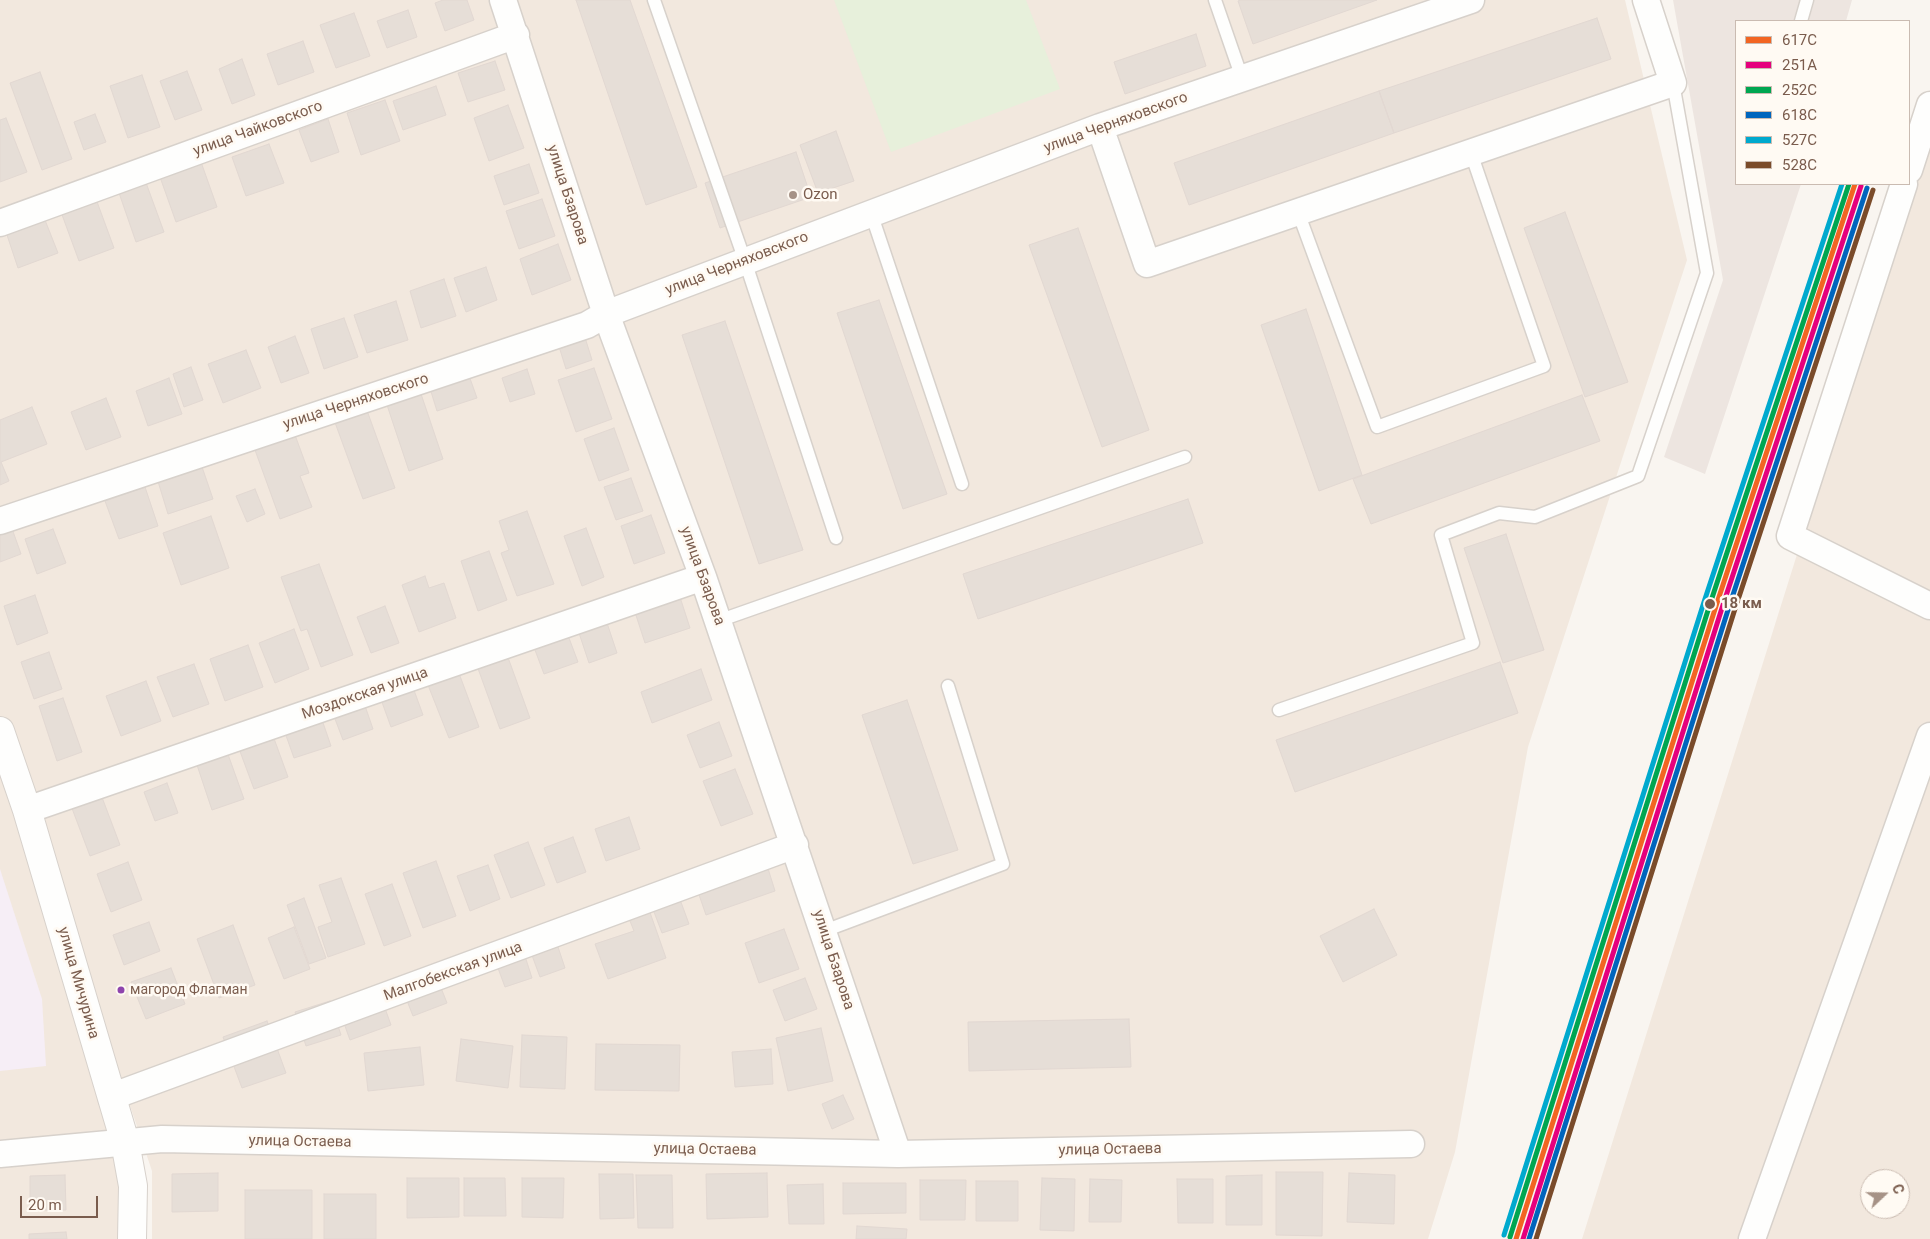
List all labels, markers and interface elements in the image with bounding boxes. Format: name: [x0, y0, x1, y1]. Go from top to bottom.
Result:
legend: [1735, 20, 1910, 185]
text: 617C: [1782, 31, 1817, 49]
text: 251А: [1782, 56, 1817, 74]
text: 252С: [1782, 81, 1817, 99]
street label: улица Черняховского: [1042, 89, 1190, 157]
street label: улица Чайковского: [191, 97, 325, 161]
text: 618С: [1782, 106, 1817, 124]
text: 527С: [1782, 131, 1817, 149]
street label: улица Бзарова: [542, 143, 592, 247]
text: 528С: [1782, 156, 1817, 174]
place label: Ozon: [803, 186, 837, 204]
marker: Ozon: [787, 189, 799, 201]
street label: улица Черняховского: [663, 228, 811, 300]
street label: улица Черняховского: [281, 370, 431, 434]
street label: улица Бзарова: [676, 524, 728, 628]
place label: 18 км: [1721, 595, 1762, 613]
marker: 18 км: [1703, 597, 1717, 611]
street label: Моздокская улица: [300, 664, 430, 724]
street label: улица Бзарова: [808, 908, 858, 1012]
street label: улица Мичурина: [53, 925, 103, 1041]
street label: Малгобекская улица: [381, 939, 525, 1005]
place label: магород Флагман: [130, 982, 247, 998]
marker: магород Флагман: [116, 985, 126, 995]
street label: улица Остаева: [248, 1132, 352, 1152]
street label: улица Остаева: [653, 1140, 757, 1160]
street label: улица Остаева: [1058, 1140, 1162, 1160]
north arrow: [1860, 1169, 1910, 1219]
text: С: [1889, 1182, 1907, 1196]
scale bar: [22, 1186, 100, 1218]
text: 20 m: [28, 1196, 62, 1214]

